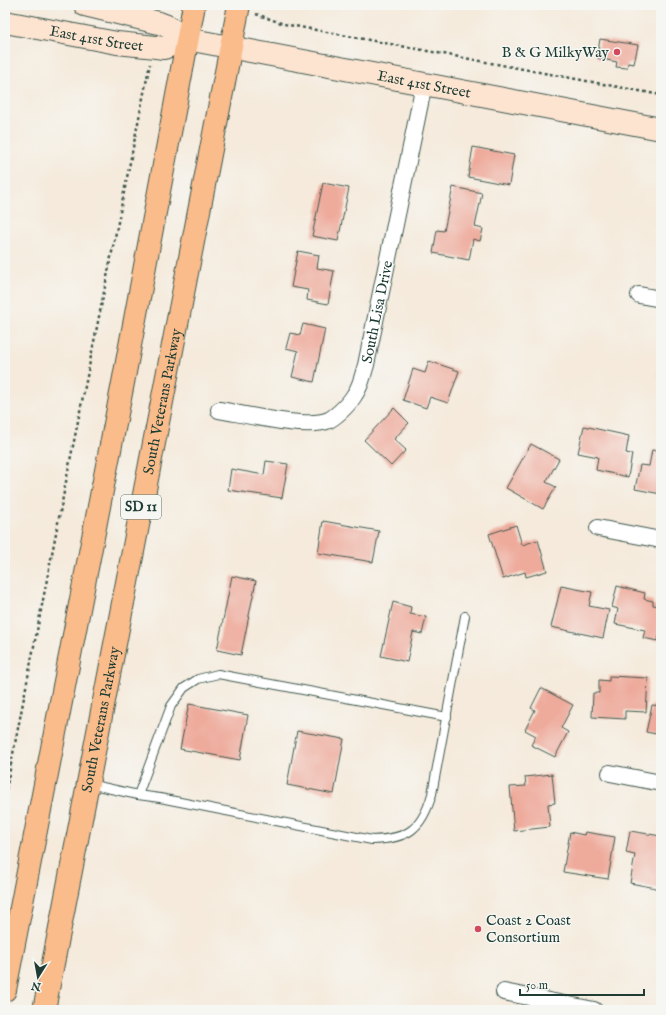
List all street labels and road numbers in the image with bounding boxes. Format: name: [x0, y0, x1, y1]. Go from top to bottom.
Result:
street label: East 41st Street: [48, 21, 144, 55]
street label: East 41st Street: [376, 66, 472, 102]
street label: South Lisa Drive: [357, 259, 397, 365]
street label: South Veterans Parkway: [139, 326, 186, 476]
road number: SD 11: [121, 495, 161, 519]
street label: South Veterans Parkway: [77, 644, 124, 794]

